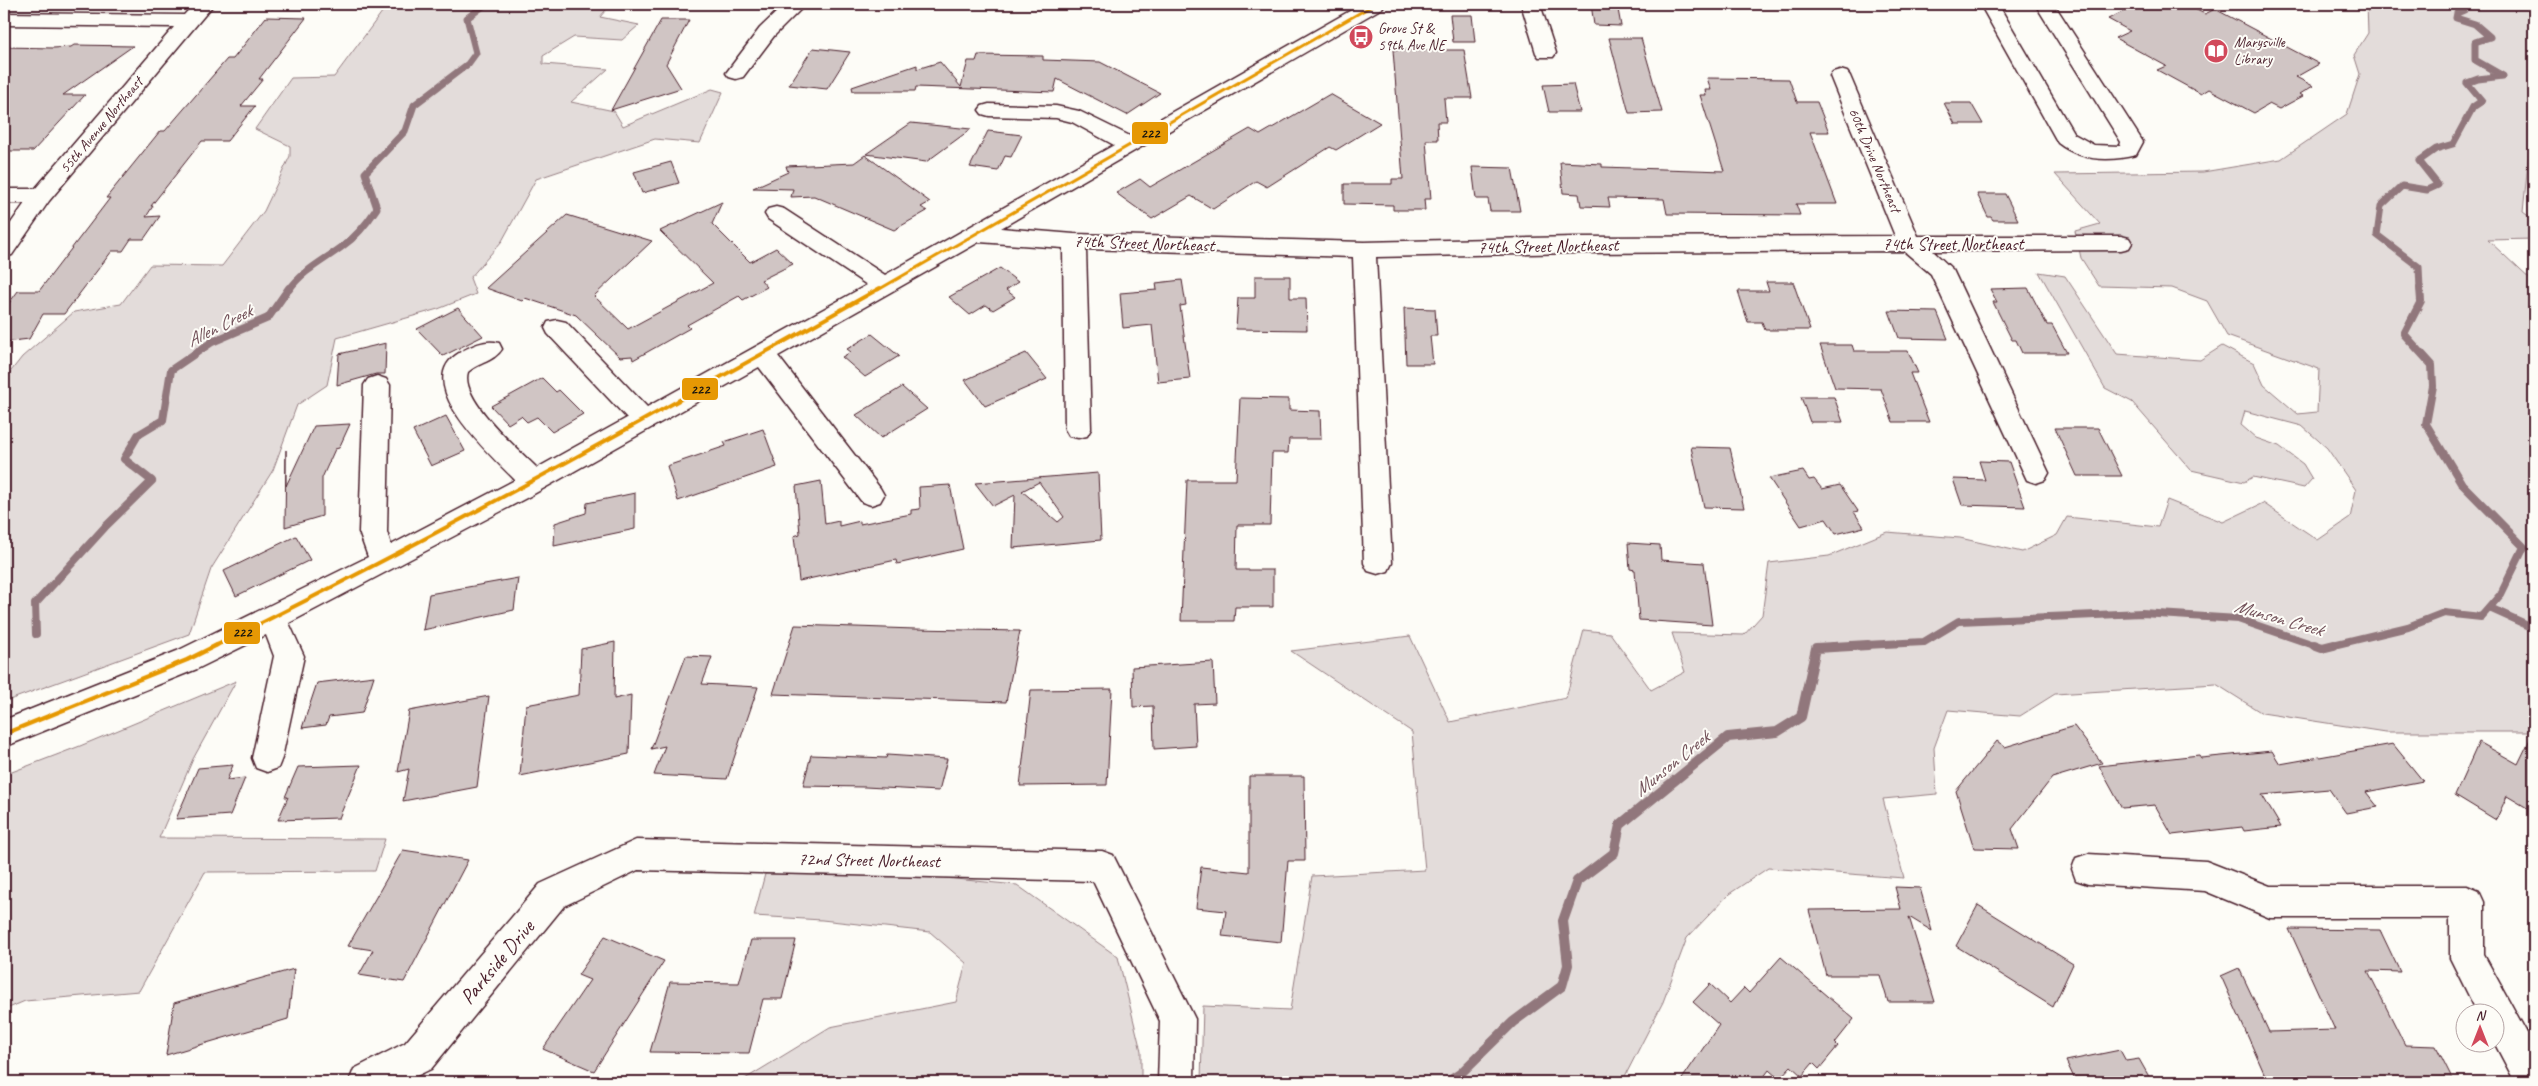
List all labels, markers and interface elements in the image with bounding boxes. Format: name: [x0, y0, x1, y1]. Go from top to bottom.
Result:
place label: Grove St & 59th Ave NE: [1378, 19, 1447, 55]
bus stop icon: Grove St & 59th Ave NE: [1348, 24, 1374, 50]
place label: Marysville Library: [2234, 33, 2286, 69]
library icon: Marysville Library: [2203, 38, 2229, 64]
street label: 55th Avenue Northeast: [56, 72, 148, 177]
street label: 60th Drive Northeast: [1844, 105, 1906, 217]
line badge: 222: [1131, 121, 1169, 145]
text: 222: [1141, 125, 1161, 142]
street label: 74th Street Northeast: [1073, 230, 1217, 257]
street label: 74th Street Northeast: [1883, 233, 2025, 255]
street label: 74th Street Northeast: [1477, 234, 1621, 258]
water label: Allen Creek: [183, 298, 259, 353]
line badge: 222: [681, 377, 719, 401]
text: 222: [691, 381, 711, 398]
water label: Munson Creek: [2232, 594, 2328, 643]
line badge: 222: [223, 621, 261, 645]
text: 222: [233, 624, 253, 641]
water label: Munson Creek: [1629, 724, 1717, 802]
street label: 72nd Street Northeast: [798, 848, 942, 872]
street label: Parkside Drive: [454, 914, 540, 1009]
north arrow: [2456, 1004, 2506, 1054]
text: N: [2476, 1007, 2487, 1024]

